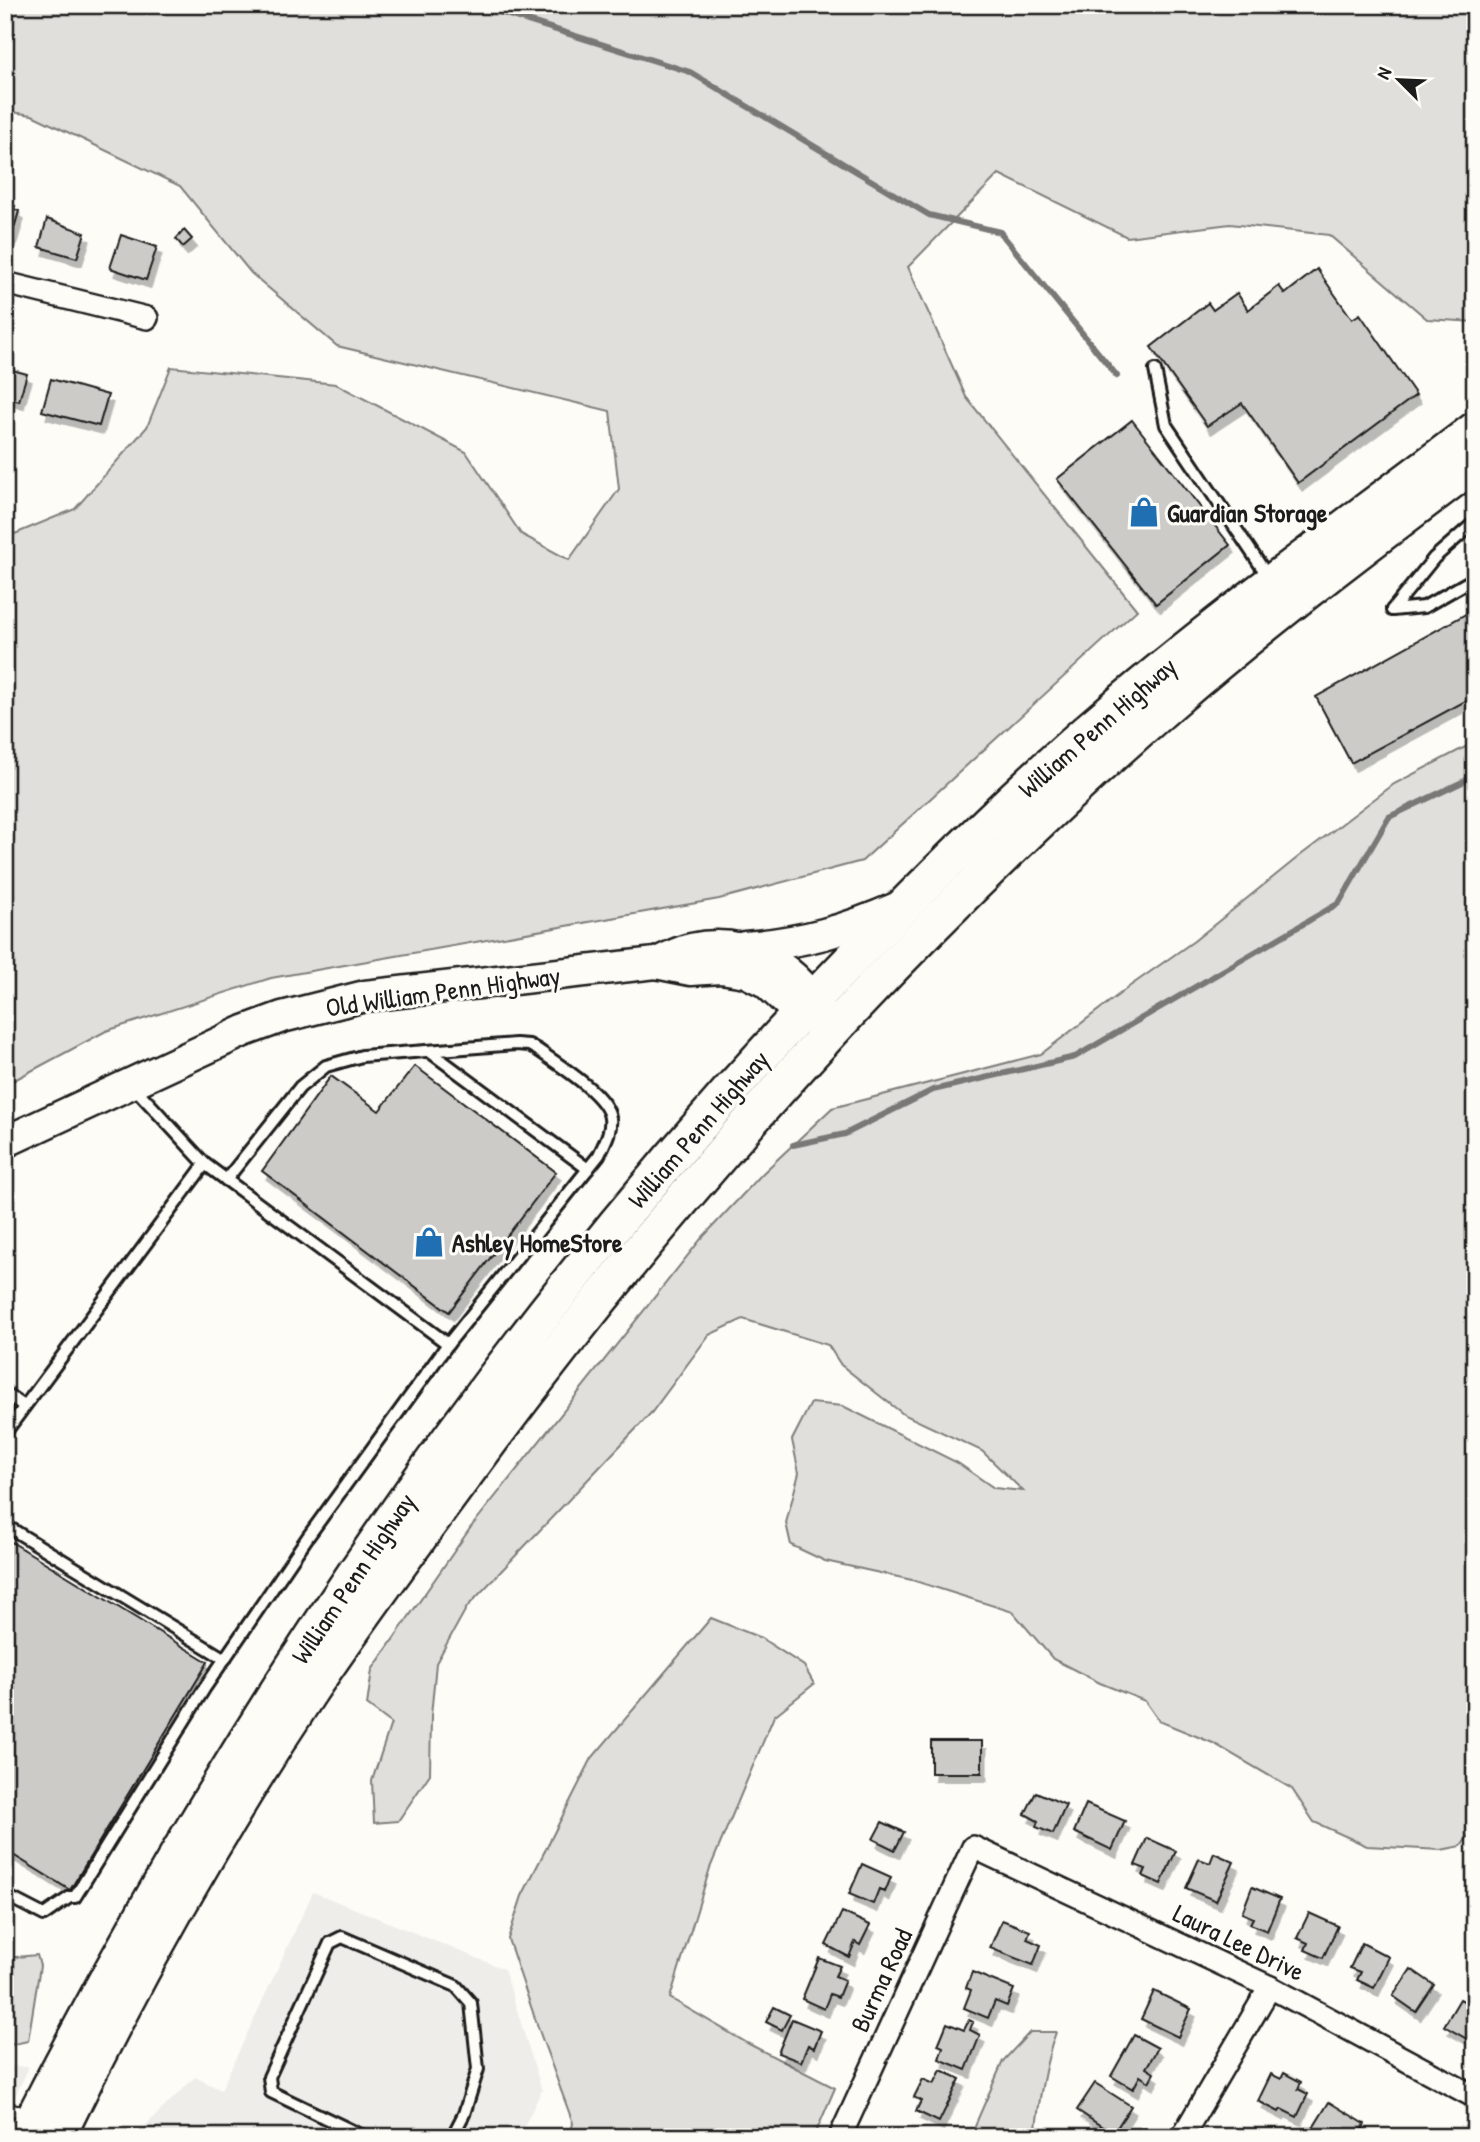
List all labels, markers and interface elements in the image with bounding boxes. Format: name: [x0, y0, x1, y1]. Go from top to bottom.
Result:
north arrow: [1364, 46, 1434, 116]
text: N: [1370, 63, 1397, 83]
shop icon: Guardian Storage: [1127, 495, 1161, 529]
place label: Guardian Storage: [1167, 495, 1328, 531]
street label: William Penn Highway: [1011, 649, 1183, 805]
street label: Old William Penn Highway: [324, 957, 562, 1025]
street label: William Penn Highway: [620, 1043, 776, 1215]
shop icon: Ashley HomeStore: [412, 1225, 446, 1259]
place label: Ashley HomeStore: [452, 1225, 623, 1261]
street label: William Penn Highway: [283, 1486, 423, 1670]
street label: Laura Lee Drive: [1168, 1895, 1310, 1989]
street label: Burma Road: [842, 1923, 920, 2037]

